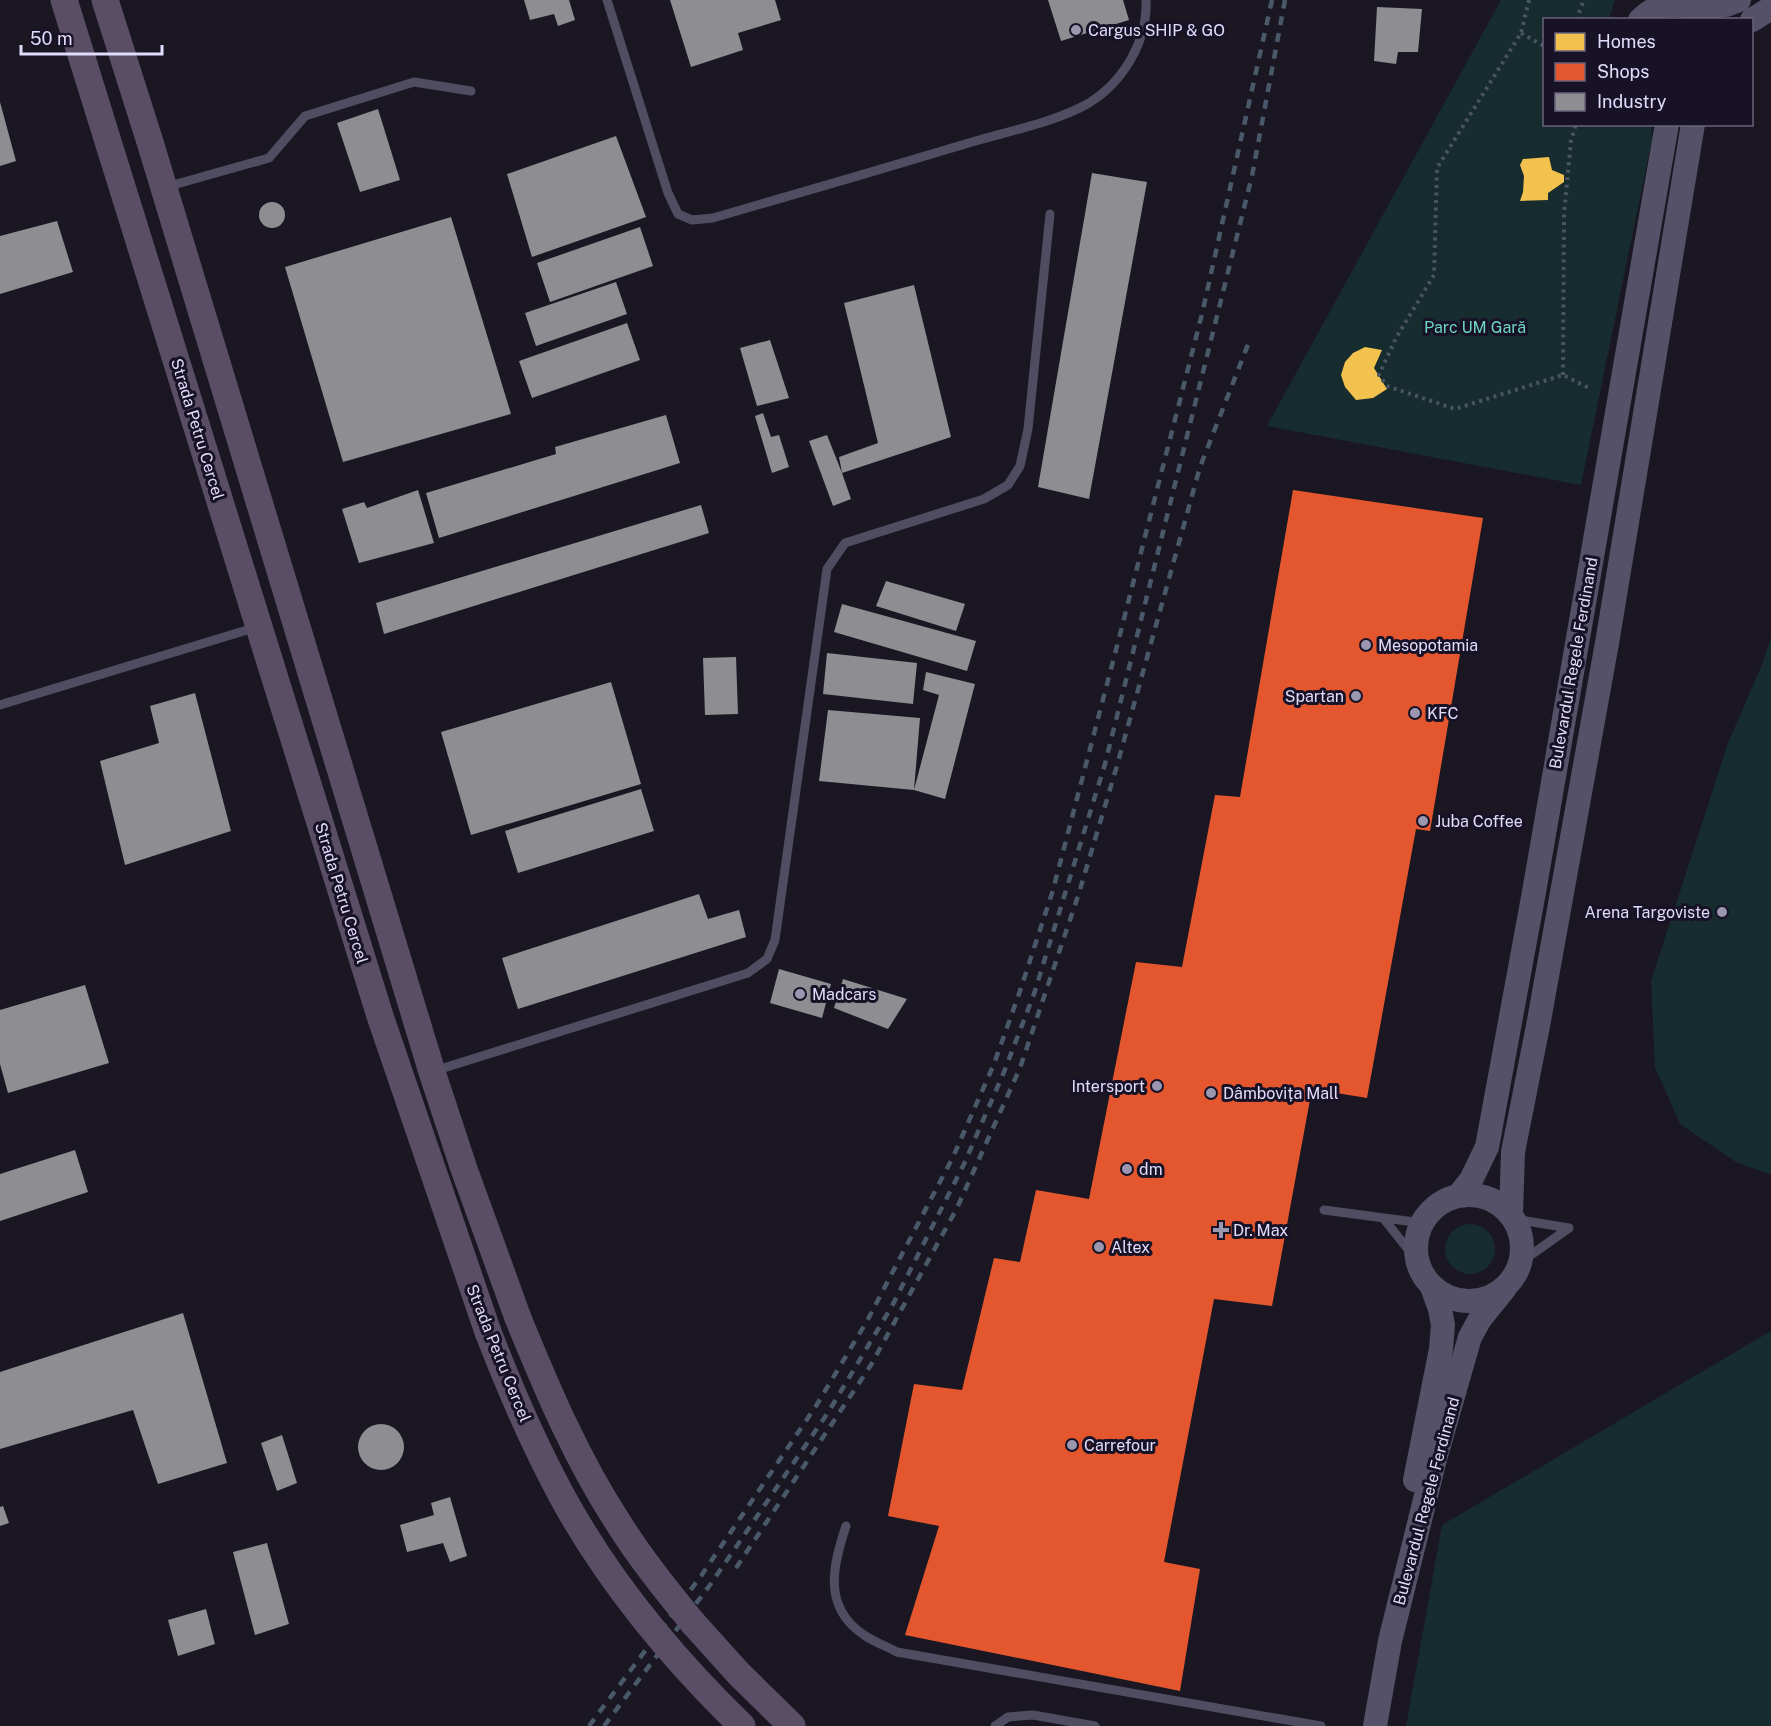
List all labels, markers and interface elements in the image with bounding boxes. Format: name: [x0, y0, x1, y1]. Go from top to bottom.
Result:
scale bar: [21, 18, 162, 56]
legend: [1543, 18, 1753, 126]
place label: Cargus SHIP & GO: [1088, 21, 1225, 40]
marker: Cargus SHIP & GO: [1069, 23, 1083, 37]
text: 50 m: [30, 28, 73, 49]
text: Homes: [1597, 31, 1656, 52]
text: Shops: [1597, 61, 1649, 82]
text: Industry: [1597, 91, 1667, 112]
park label: Parc UM Gară: [1424, 318, 1526, 337]
street label: Strada Petru Cercel: [167, 356, 228, 502]
street label: Bulevardul Regele Ferdinand: [1546, 556, 1601, 770]
place label: Mesopotamia: [1378, 636, 1478, 655]
marker: Mesopotamia: [1359, 638, 1373, 652]
place label: Spartan: [1285, 687, 1344, 706]
marker: Spartan: [1349, 689, 1363, 703]
place label: KFC: [1427, 704, 1458, 723]
marker: KFC: [1408, 706, 1422, 720]
place label: Juba Coffee: [1435, 812, 1523, 831]
marker: Juba Coffee: [1416, 814, 1430, 828]
street label: Strada Petru Cercel: [311, 820, 372, 966]
place label: Arena Targoviste: [1585, 903, 1710, 922]
marker: Arena Targoviste: [1715, 905, 1729, 919]
place label: Madcars: [812, 985, 876, 1004]
marker: Madcars: [793, 987, 807, 1001]
place label: Intersport: [1071, 1077, 1145, 1096]
marker: Intersport: [1150, 1079, 1164, 1093]
place label: Dâmbovița Mall: [1223, 1084, 1339, 1103]
marker: Dâmbovița Mall: [1204, 1086, 1218, 1100]
place label: dm: [1139, 1160, 1163, 1179]
marker: dm: [1120, 1162, 1134, 1176]
place label: Dr. Max: [1233, 1221, 1288, 1240]
marker: Dr. Max: [1214, 1223, 1228, 1237]
place label: Altex: [1111, 1238, 1150, 1257]
marker: Altex: [1092, 1240, 1106, 1254]
street label: Strada Petru Cercel: [462, 1282, 535, 1425]
street label: Bulevardul Regele Ferdinand: [1390, 1395, 1463, 1607]
place label: Carrefour: [1084, 1436, 1156, 1455]
marker: Carrefour: [1065, 1438, 1079, 1452]

